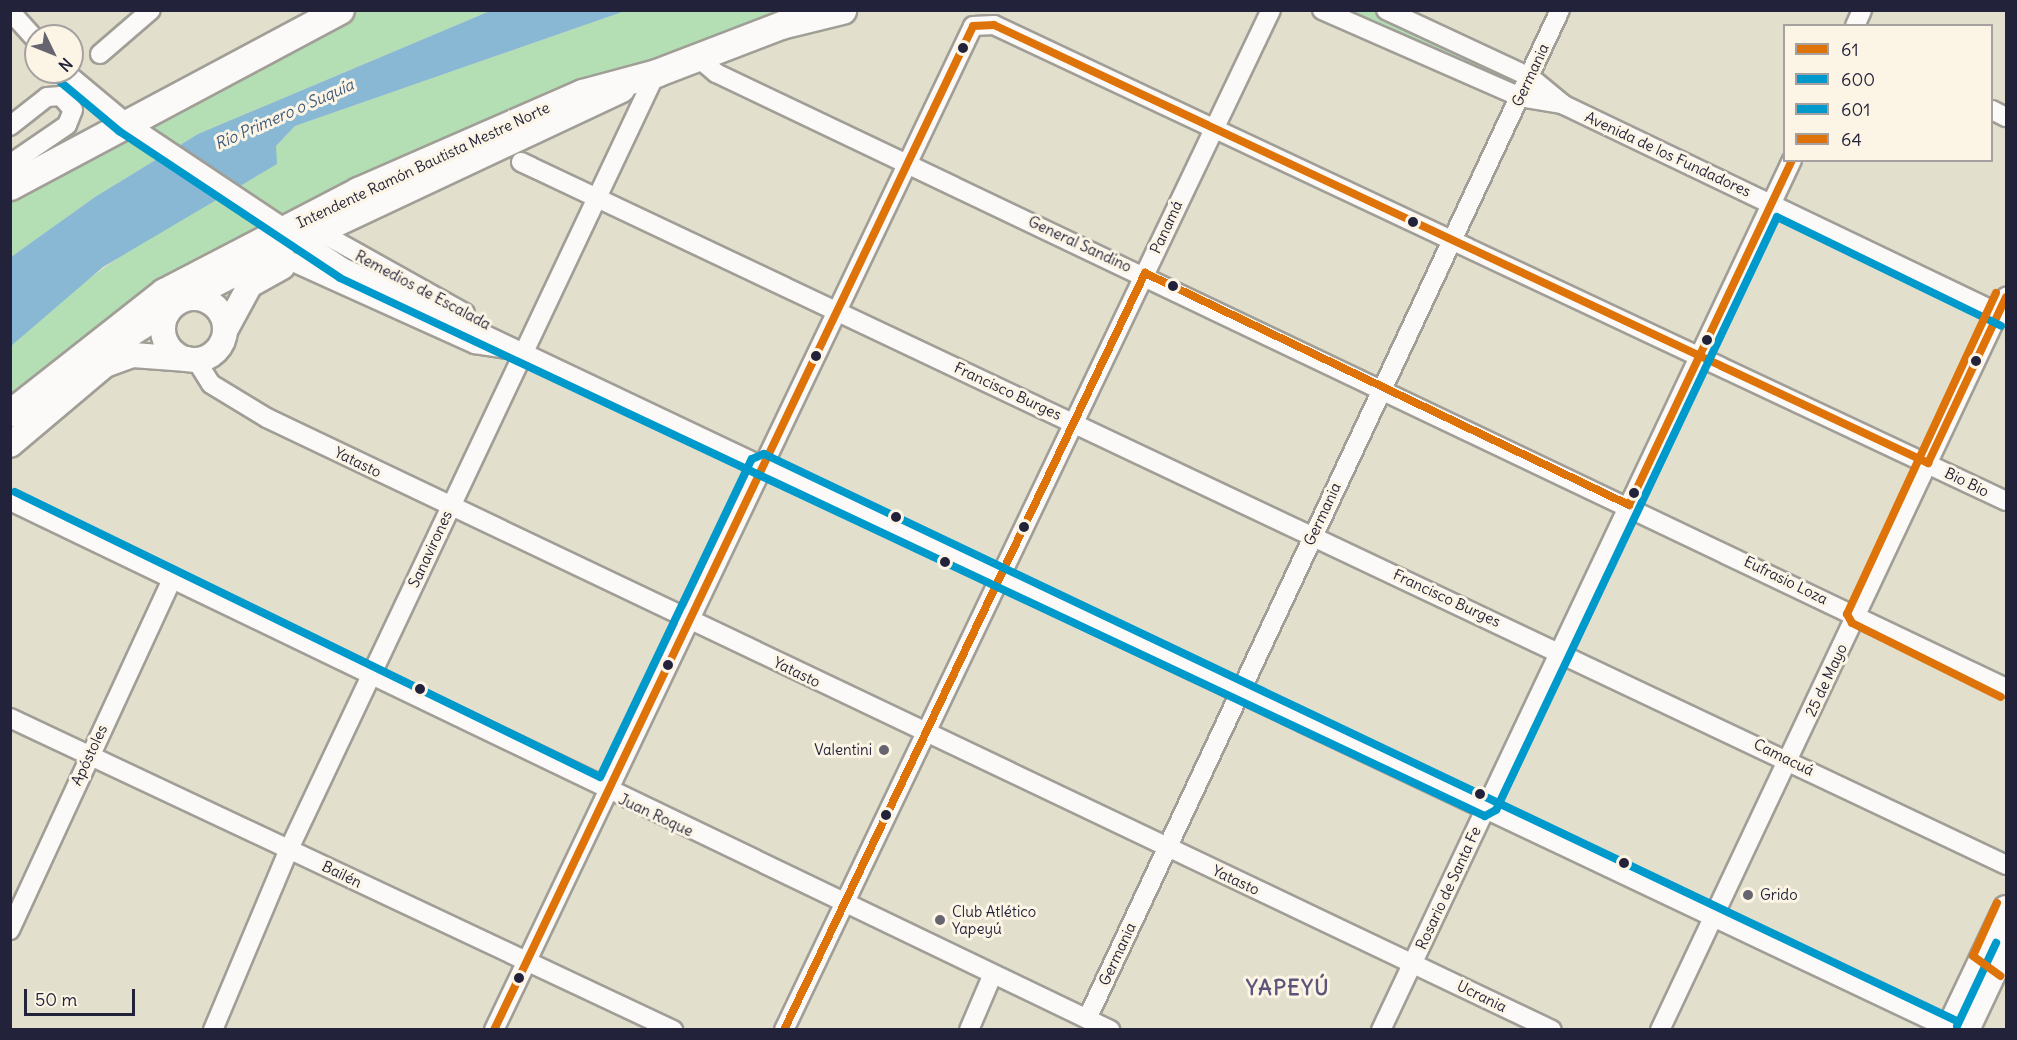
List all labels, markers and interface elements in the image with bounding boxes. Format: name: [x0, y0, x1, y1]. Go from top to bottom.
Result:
north arrow: [24, 24, 84, 84]
legend: [1783, 24, 1993, 162]
text: 61: [1841, 38, 1859, 61]
street label: Germania: [1508, 41, 1552, 109]
unlabelled marker: [957, 42, 969, 54]
text: N: [55, 54, 77, 76]
text: 600: [1841, 68, 1875, 91]
water label: Río Primero o Suquía: [212, 75, 356, 153]
street label: Intendente Ramón Bautista Mestre Norte: [294, 98, 552, 232]
text: 601: [1841, 98, 1870, 121]
street label: Avenida de los Fundadores: [1582, 108, 1754, 200]
text: 64: [1841, 128, 1862, 151]
street label: Panamá: [1146, 198, 1186, 256]
street label: General Sandino: [1025, 212, 1135, 276]
unlabelled marker: [1407, 216, 1419, 228]
street label: Remedios de Escalada: [352, 247, 494, 333]
unlabelled marker: [1167, 280, 1179, 292]
unlabelled marker: [1701, 334, 1713, 346]
unlabelled marker: [810, 350, 822, 362]
unlabelled marker: [1970, 355, 1982, 367]
street label: Francisco Burges: [952, 358, 1064, 424]
street label: Yatasto: [332, 443, 384, 481]
street label: Bio Bio: [1942, 464, 1992, 500]
street label: Germania: [1300, 480, 1344, 548]
unlabelled marker: [1628, 487, 1640, 499]
street label: Sanavirones: [404, 508, 456, 590]
unlabelled marker: [890, 511, 902, 523]
unlabelled marker: [1018, 521, 1030, 533]
street label: Eufrasio Loza: [1741, 552, 1831, 608]
unlabelled marker: [939, 556, 951, 568]
street label: Francisco Burges: [1391, 565, 1503, 631]
street label: 25 de Mayo: [1801, 641, 1851, 719]
street label: Yatasto: [771, 653, 823, 691]
unlabelled marker: [662, 659, 674, 671]
unlabelled marker: [414, 683, 426, 695]
street label: Apóstoles: [67, 722, 111, 788]
street label: Camacuá: [1751, 735, 1817, 779]
place label: Valentini: [814, 741, 872, 759]
marker: Valentini: [877, 743, 891, 757]
unlabelled marker: [1474, 788, 1486, 800]
street label: Juan Roque: [616, 790, 696, 840]
unlabelled marker: [880, 809, 892, 821]
street label: Rosario de Santa Fe: [1412, 824, 1484, 952]
street label: Bailén: [319, 857, 365, 891]
unlabelled marker: [1618, 857, 1630, 869]
street label: Yatasto: [1210, 861, 1262, 899]
place label: Grido: [1760, 886, 1798, 904]
marker: Grido: [1741, 888, 1755, 902]
place label: Club Atlético Yapeyú: [952, 902, 1036, 937]
marker: Club Atlético Yapeyú: [933, 913, 947, 927]
street label: Germania: [1095, 920, 1139, 988]
unlabelled marker: [513, 972, 525, 984]
district label: YAPEYÚ: [1246, 975, 1330, 1001]
street label: Ucrania: [1454, 976, 1510, 1016]
scale bar: [27, 977, 138, 1015]
text: 50 m: [35, 988, 77, 1011]

